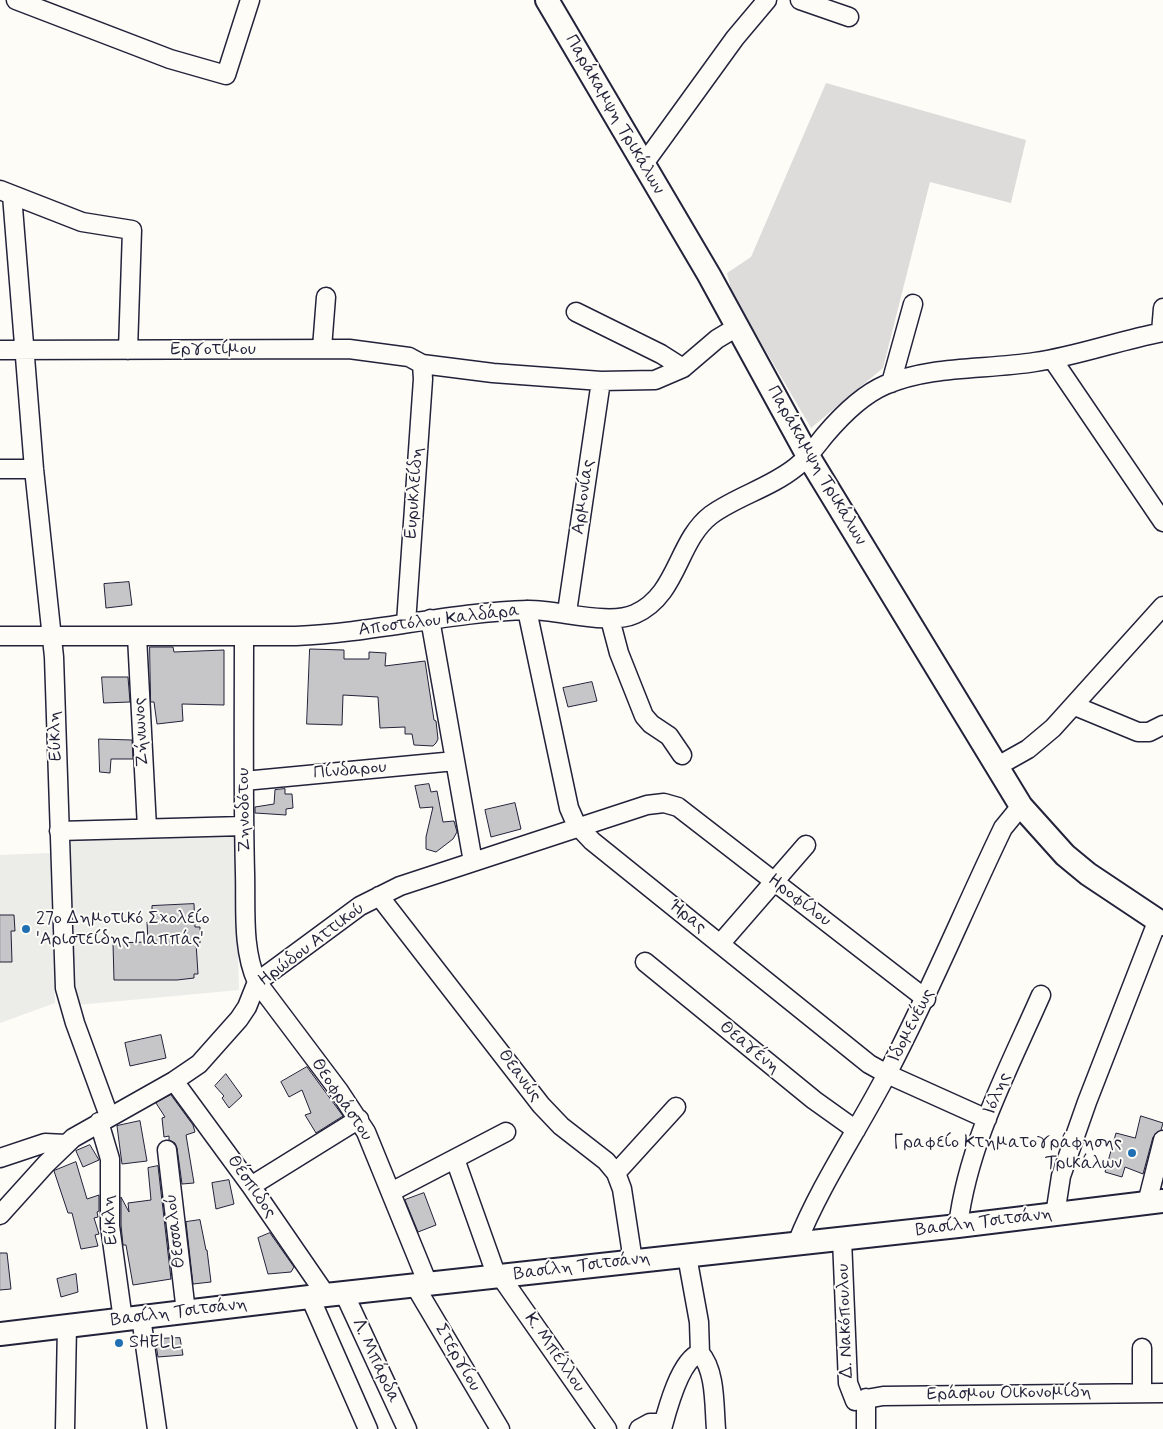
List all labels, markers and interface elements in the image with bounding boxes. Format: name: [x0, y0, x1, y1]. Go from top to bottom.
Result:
street label: Παράκαμψη Τρικάλων: [559, 31, 669, 199]
street label: Εργοτίμου: [170, 339, 256, 361]
street label: Παράκαμψη Τρικάλων: [761, 382, 871, 550]
street label: Ευρυκλείδη: [401, 447, 429, 539]
street label: Αρμονίας: [568, 458, 600, 536]
street label: Αποστόλου Καλδάρα: [357, 600, 521, 642]
street label: Ζήνωνος: [129, 697, 155, 767]
street label: Εύκλη: [44, 711, 68, 761]
street label: Πίνδαρου: [313, 757, 387, 785]
street label: Ζηνοδότου: [233, 768, 257, 852]
street label: Ηροφίλου: [763, 870, 835, 932]
street label: Ήρας: [664, 895, 710, 939]
street label: Ηρώδου Αττικού: [255, 898, 369, 992]
place label: 27ο Δημοτικό Σχολείο 'Αριστείδης Παππάς': [36, 908, 210, 951]
marker: 27ο Δημοτικό Σχολείο 'Αριστείδης Παππάς': [20, 923, 32, 935]
street label: Ιδομενέως: [884, 985, 940, 1067]
street label: Θεαγένη: [714, 1017, 784, 1079]
street label: Θεανώς: [492, 1046, 546, 1106]
street label: Θεοφράστου: [305, 1055, 377, 1145]
street label: Ιόλης: [979, 1070, 1017, 1118]
place label: Γραφείο Κτηματογράφησης Τρικάλων: [893, 1132, 1122, 1174]
marker: Γραφείο Κτηματογράφησης Τρικάλων: [1126, 1147, 1138, 1159]
street label: Θέσπιδος: [221, 1151, 281, 1223]
street label: Θεσσαλού: [161, 1192, 191, 1270]
street label: Εύκλη: [98, 1194, 124, 1246]
street label: Βασίλη Τσιτσάνη: [914, 1204, 1054, 1242]
street label: Βασίλη Τσιτσάνη: [512, 1248, 652, 1286]
street label: Δ. Νακόπουλου: [833, 1263, 859, 1379]
street label: Βασίλη Τσιτσάνη: [109, 1294, 249, 1332]
street label: Κ. Μπέλλου: [519, 1309, 589, 1397]
street label: Λ. Μπάρδα: [346, 1315, 404, 1407]
street label: Στεργίου: [429, 1321, 485, 1395]
place label: SHELL: [129, 1332, 181, 1354]
marker: SHELL: [113, 1337, 125, 1349]
street label: Εράσμου Οικονομίδη: [926, 1382, 1092, 1406]

